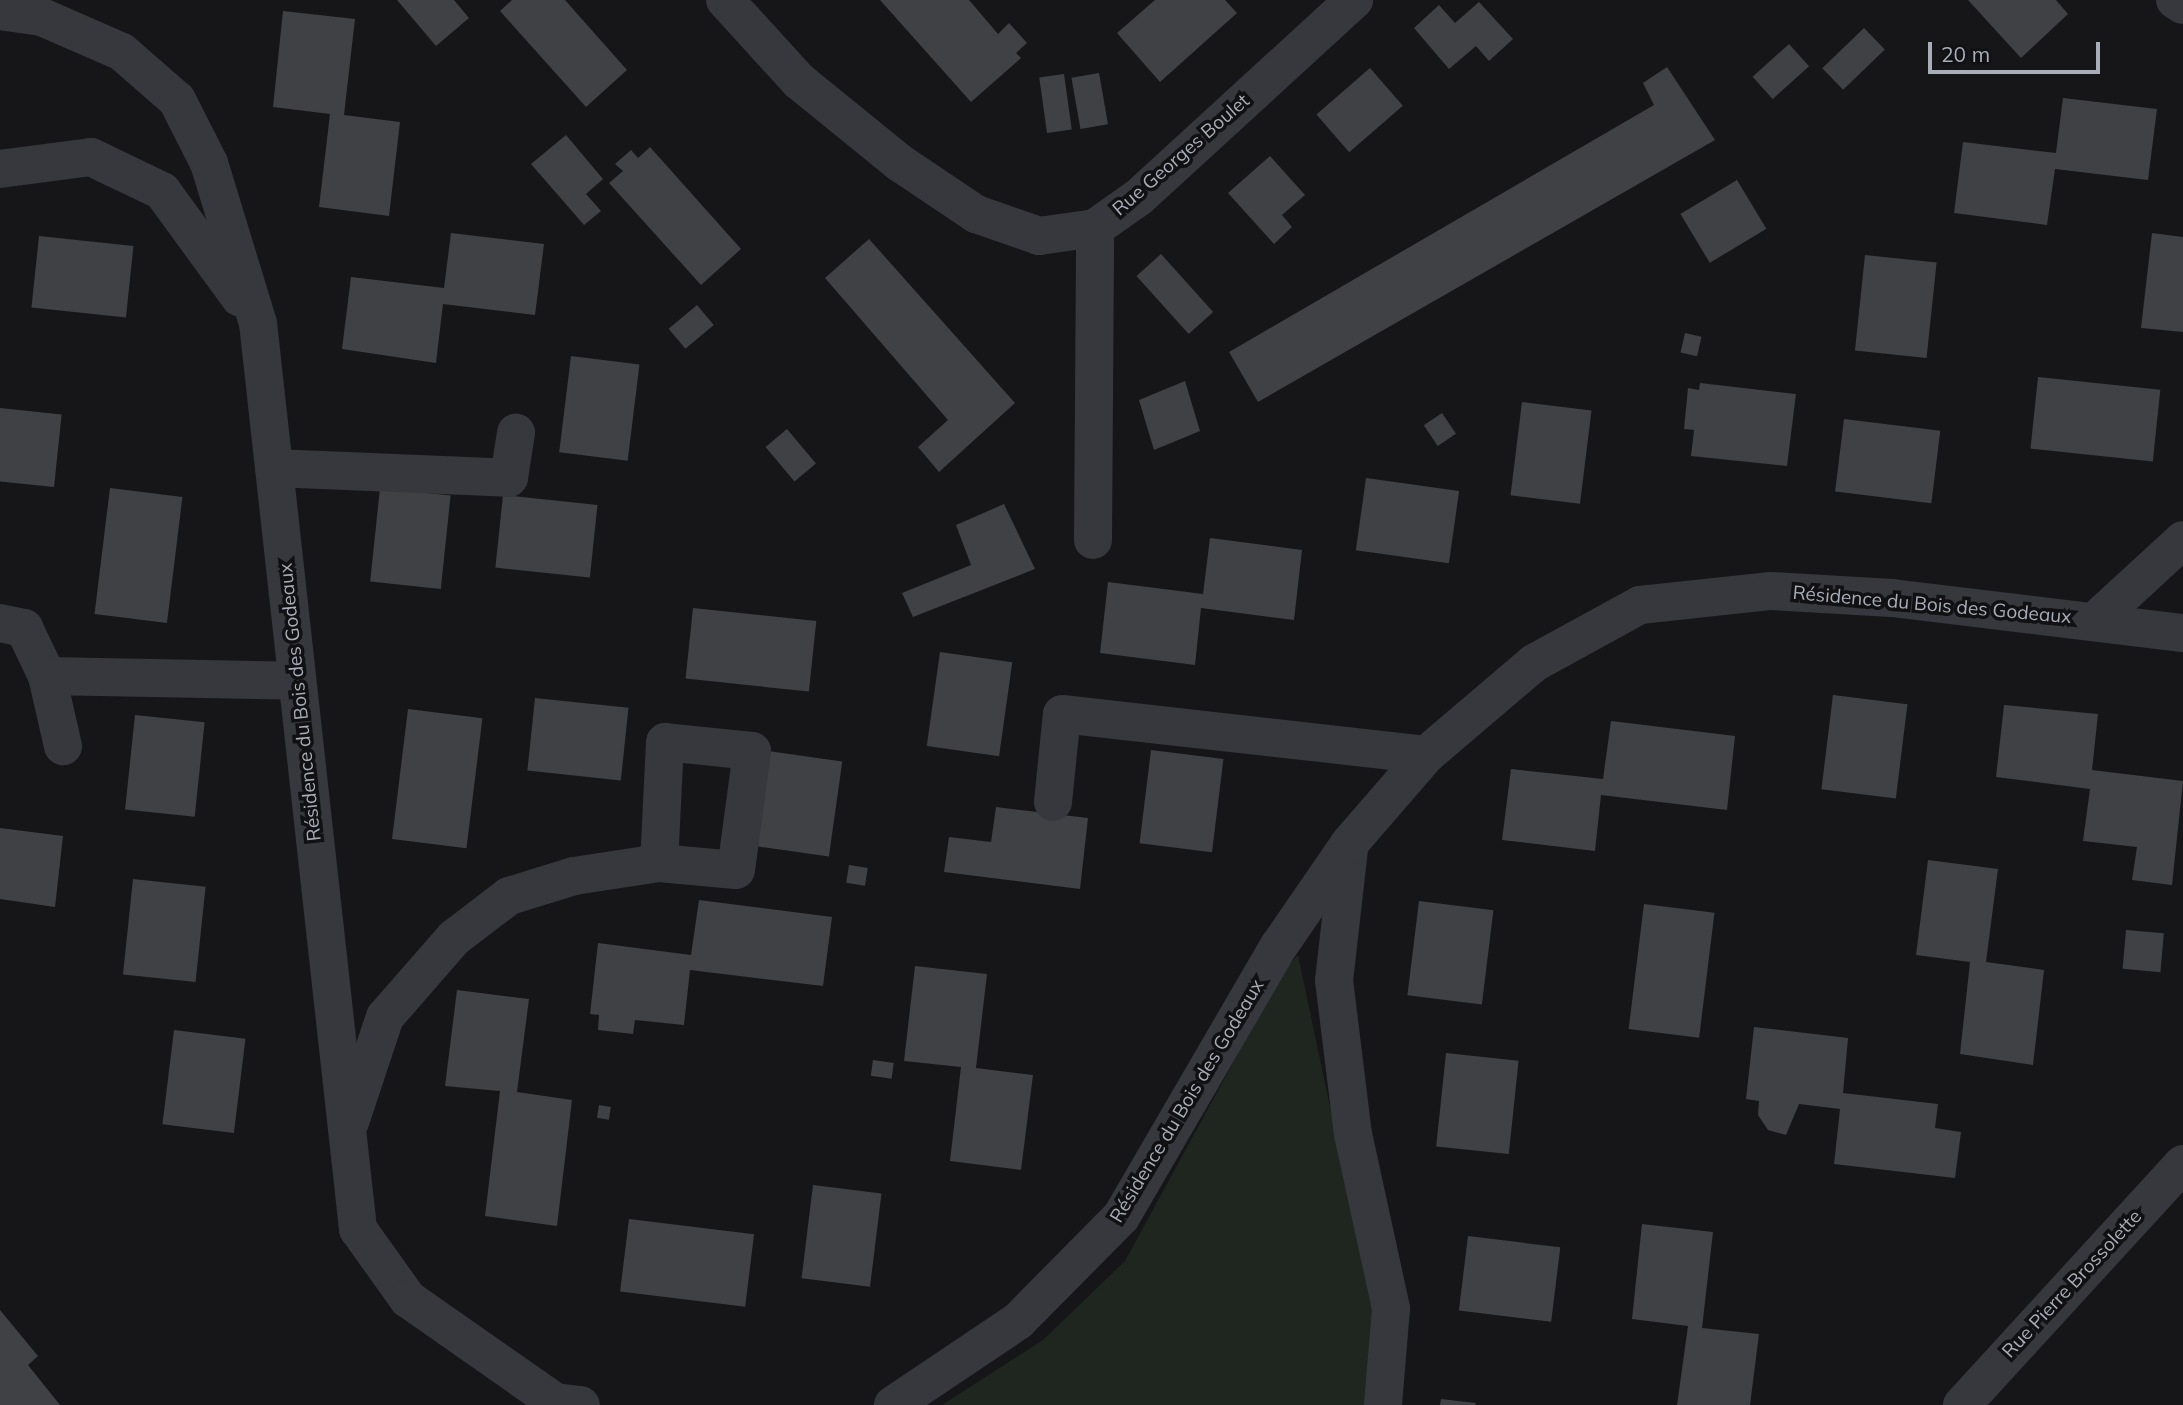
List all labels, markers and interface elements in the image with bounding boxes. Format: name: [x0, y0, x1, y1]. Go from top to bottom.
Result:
scale bar: [1931, 28, 2102, 72]
text: 20 m: [1941, 41, 1990, 67]
street label: Rue Georges Boulet: [1108, 89, 1254, 221]
street label: Résidence du Bois des Godeaux: [274, 562, 326, 842]
street label: Résidence du Bois des Godeaux: [1792, 581, 2072, 629]
street label: Résidence du Bois des Godeaux: [1105, 975, 1269, 1227]
street label: Rue Pierre Brossolette: [1998, 1205, 2146, 1363]

